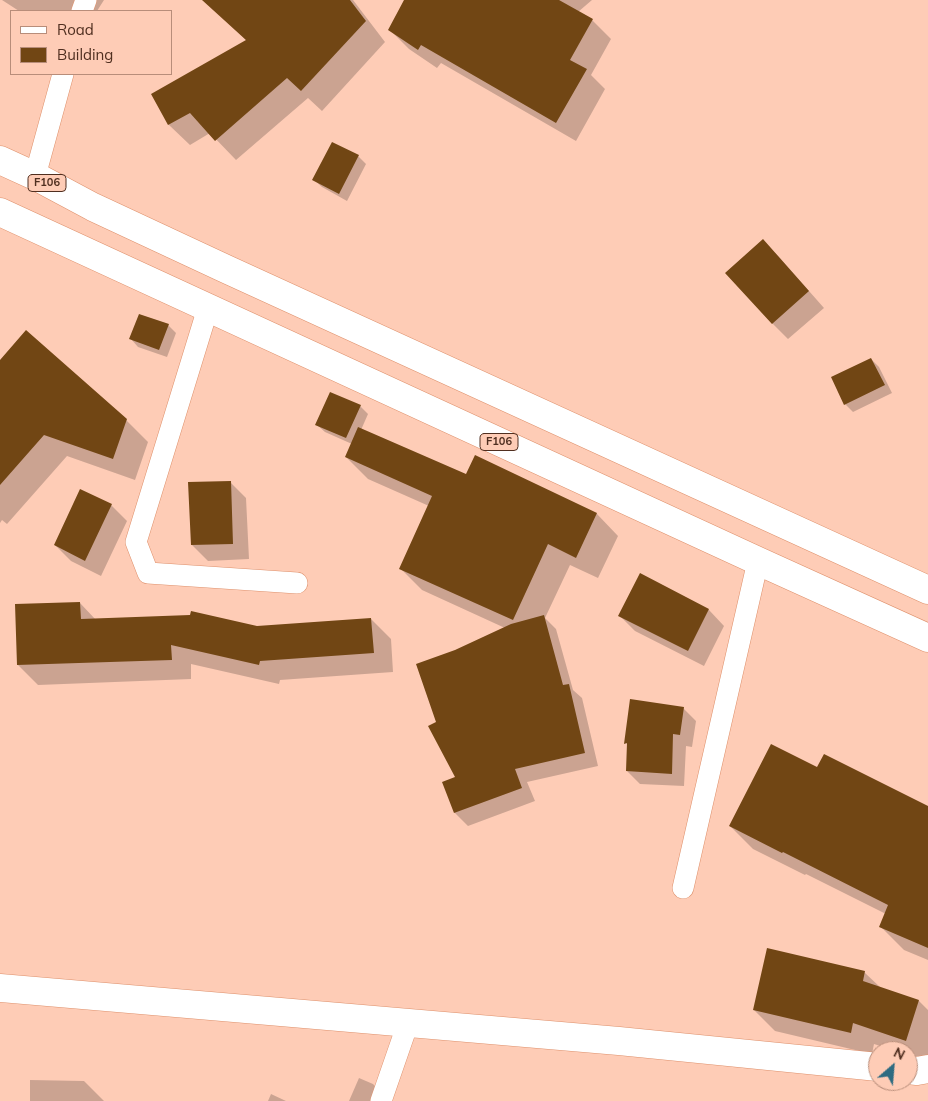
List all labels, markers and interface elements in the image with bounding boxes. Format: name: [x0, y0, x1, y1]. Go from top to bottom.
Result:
legend: [10, 10, 172, 75]
text: Road: [57, 20, 94, 39]
text: Building: [57, 45, 113, 64]
road number: F106: [28, 174, 66, 192]
road number: F106: [480, 434, 518, 451]
north arrow: [868, 1041, 918, 1091]
text: N: [891, 1043, 908, 1064]

